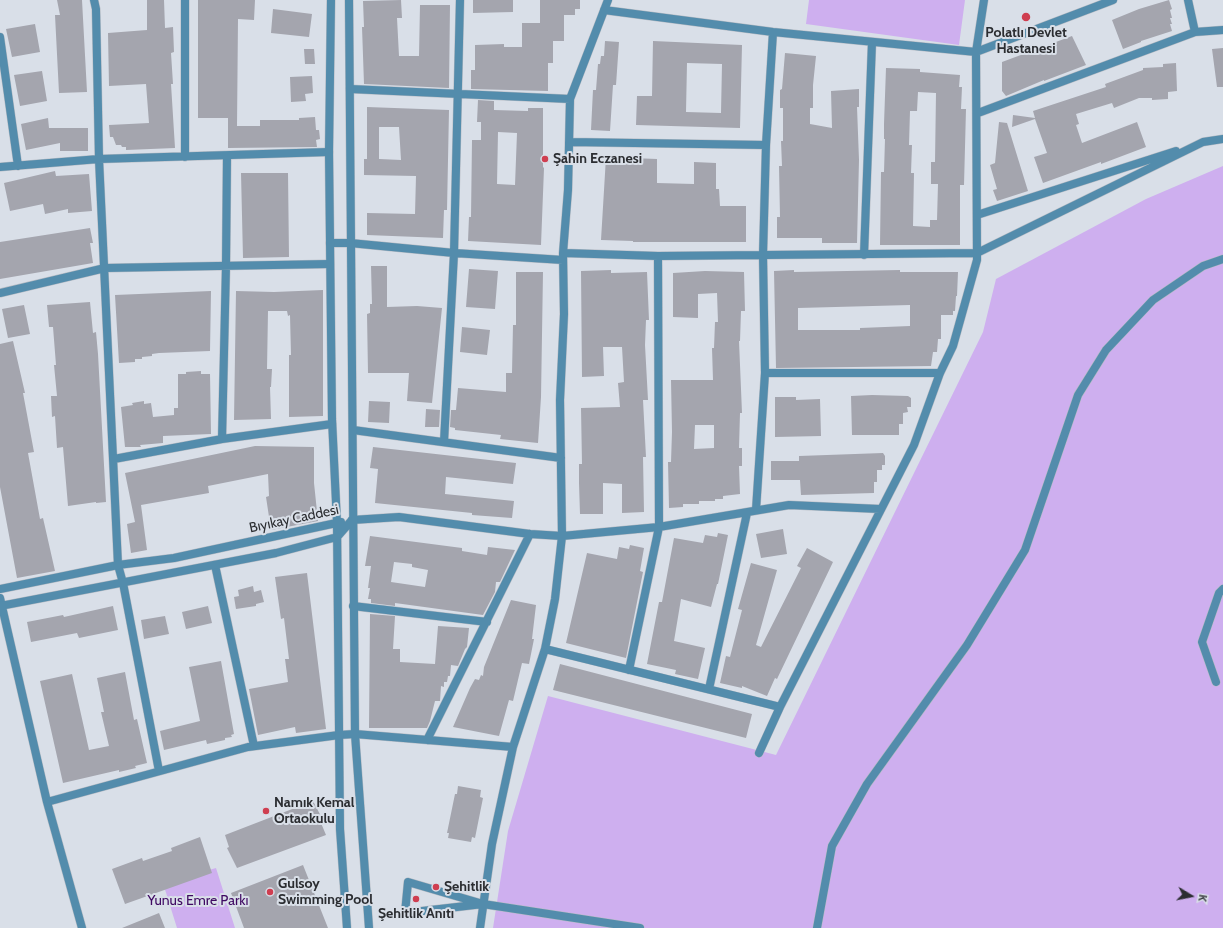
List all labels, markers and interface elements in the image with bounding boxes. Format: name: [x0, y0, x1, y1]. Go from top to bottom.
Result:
marker: Polatlı Devlet Hastanesi: [1020, 11, 1032, 23]
place label: Polatlı Devlet Hastanesi: [985, 25, 1067, 58]
place label: Şahin Eczanesi: [553, 151, 642, 167]
marker: Şahin Eczanesi: [540, 154, 550, 164]
street label: Bıyıkay Caddesi: [248, 501, 340, 537]
place label: Namık Kemal Ortaokulu: [274, 795, 355, 828]
marker: Namık Kemal Ortaokulu: [261, 806, 271, 816]
place label: Gulsoy Swimming Pool: [278, 876, 373, 908]
north arrow: [1171, 876, 1211, 916]
place label: Şehitlik: [444, 879, 489, 895]
marker: Şehitlik: [431, 882, 441, 892]
marker: Gulsoy Swimming Pool: [265, 887, 275, 897]
park label: Yunus Emre Parkı: [147, 893, 249, 909]
text: K: [1195, 893, 1210, 903]
marker: Şehitlik Anıtı: [411, 894, 421, 904]
place label: Şehitlik Anıtı: [378, 906, 454, 922]

